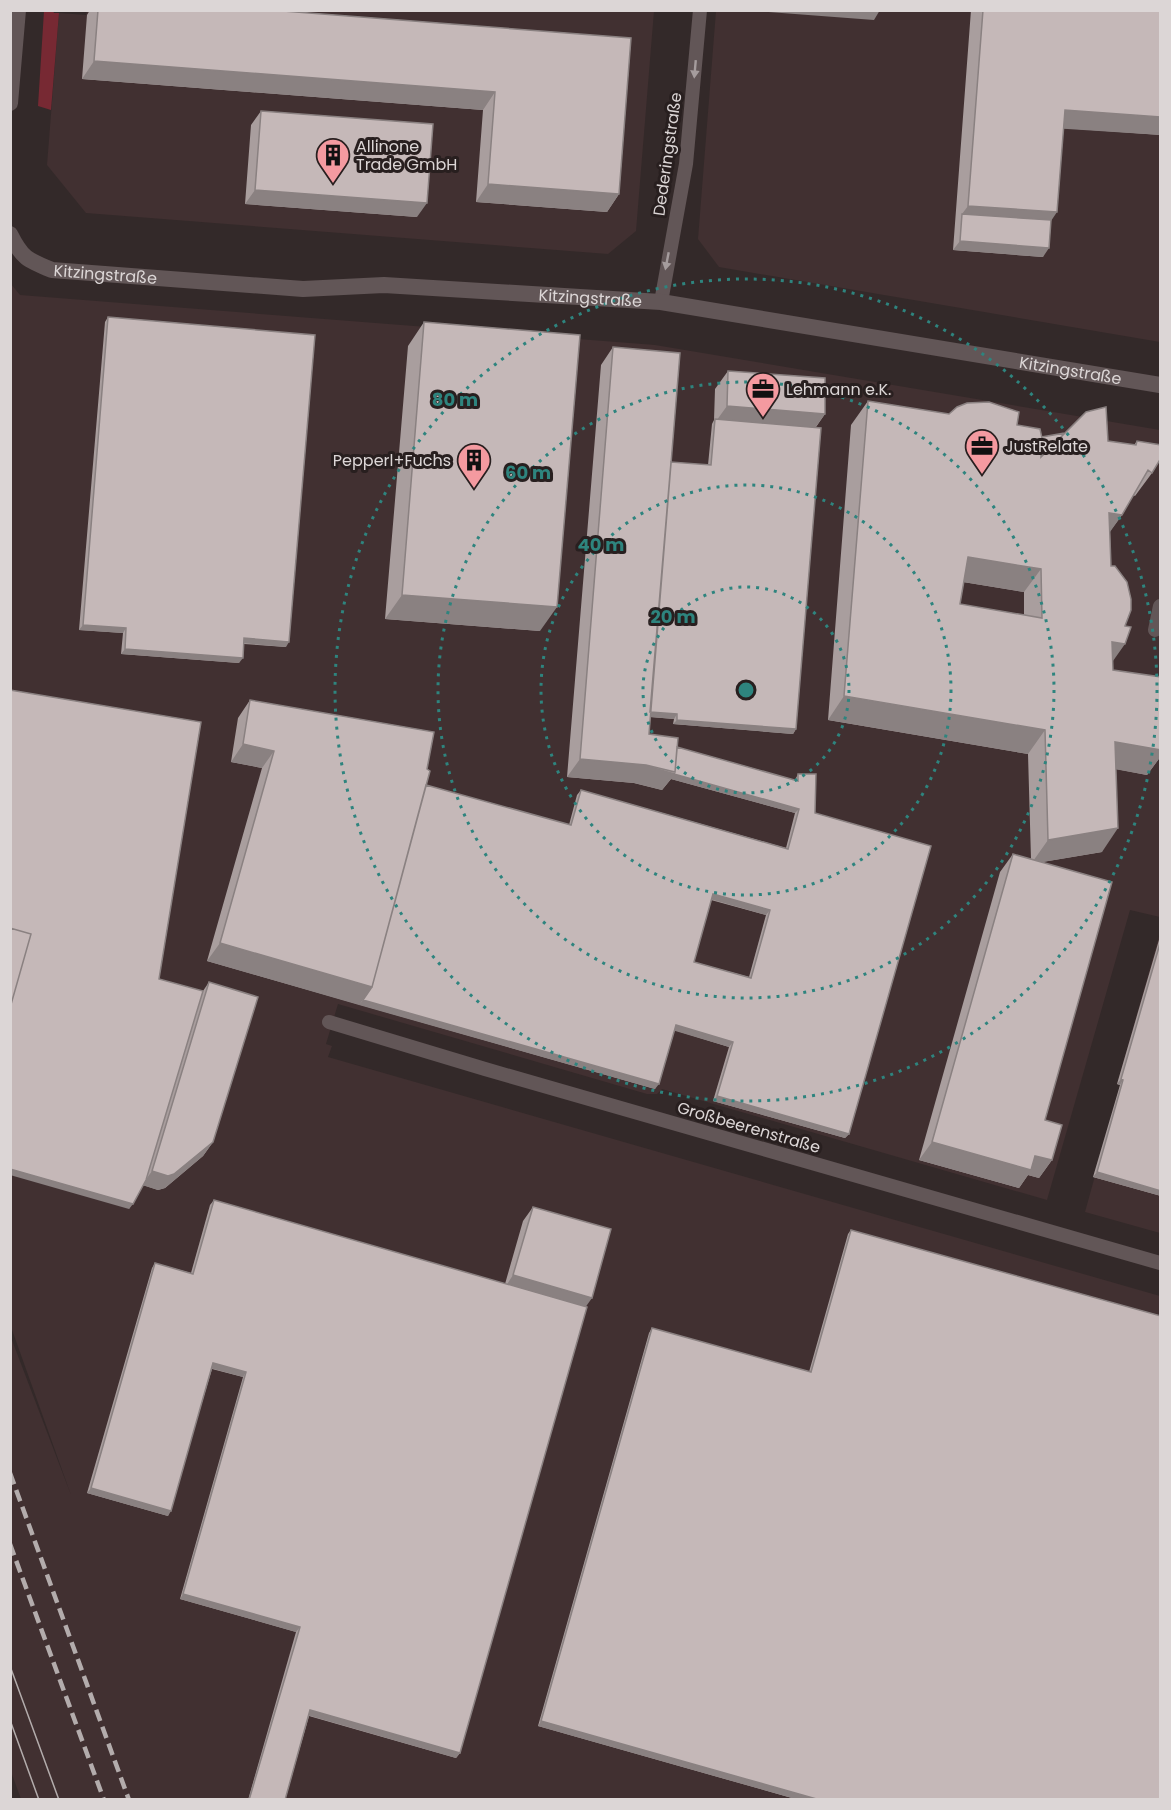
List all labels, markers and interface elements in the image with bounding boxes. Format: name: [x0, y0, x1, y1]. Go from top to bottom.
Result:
one-way arrow: [690, 59, 700, 78]
street label: Dederingstraße: [647, 91, 688, 217]
place label: Allinone Trade GmbH: [356, 135, 457, 176]
building icon: Allinone Trade GmbH: [315, 137, 351, 184]
one-way arrow: [662, 252, 671, 271]
street label: Kitzingstraße: [53, 259, 158, 290]
street label: Kitzingstraße: [538, 284, 643, 313]
street label: Kitzingstraße: [1018, 351, 1124, 390]
office icon: Lehmann e.K.: [745, 371, 781, 418]
place label: Lehmann e.K.: [786, 378, 891, 401]
text: 80 m: [432, 387, 478, 412]
office icon: JustRelate: [964, 428, 1000, 475]
place label: JustRelate: [1005, 435, 1088, 458]
building icon: Pepperl+Fuchs: [456, 442, 492, 489]
place label: Pepperl+Fuchs: [333, 449, 451, 472]
text: 60 m: [505, 460, 551, 485]
text: 40 m: [578, 532, 624, 557]
text: 20 m: [651, 604, 695, 629]
centre of rings: [736, 680, 756, 700]
street label: Großbeerenstraße: [674, 1096, 823, 1159]

